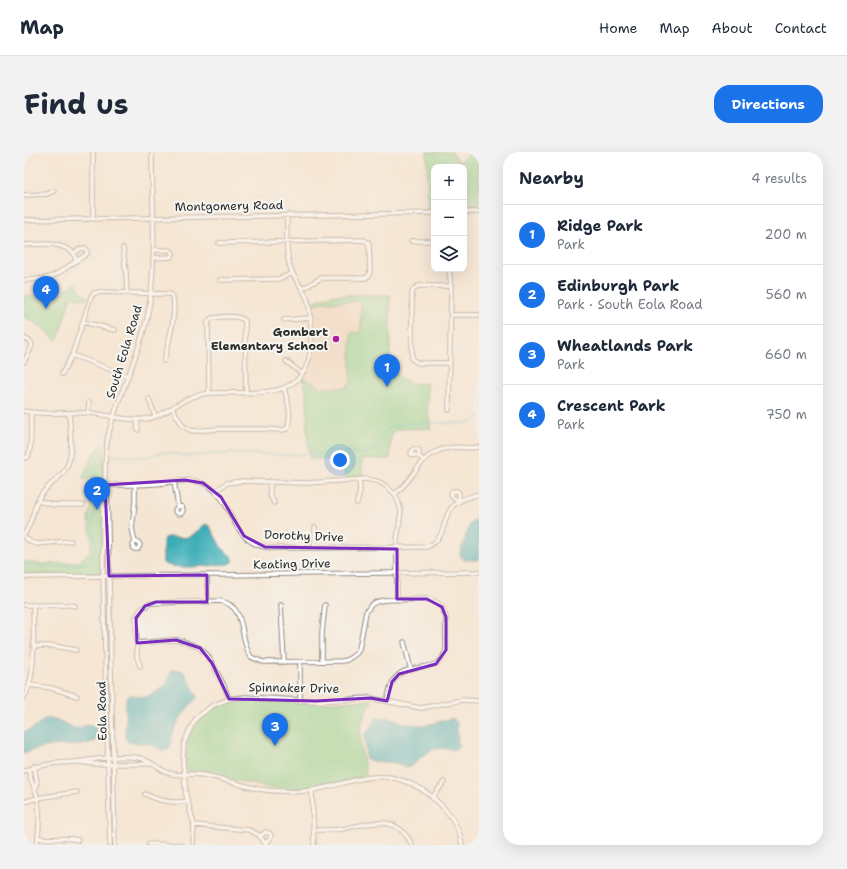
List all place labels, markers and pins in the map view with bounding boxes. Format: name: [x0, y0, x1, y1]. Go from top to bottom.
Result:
pin: 4: [33, 276, 59, 309]
place label: Gombert Elementary School: [211, 324, 328, 354]
marker: Gombert Elementary School: [331, 334, 341, 344]
pin: 1: [374, 354, 400, 387]
pin: 2: [84, 477, 110, 510]
pin: 3: [262, 713, 288, 746]

